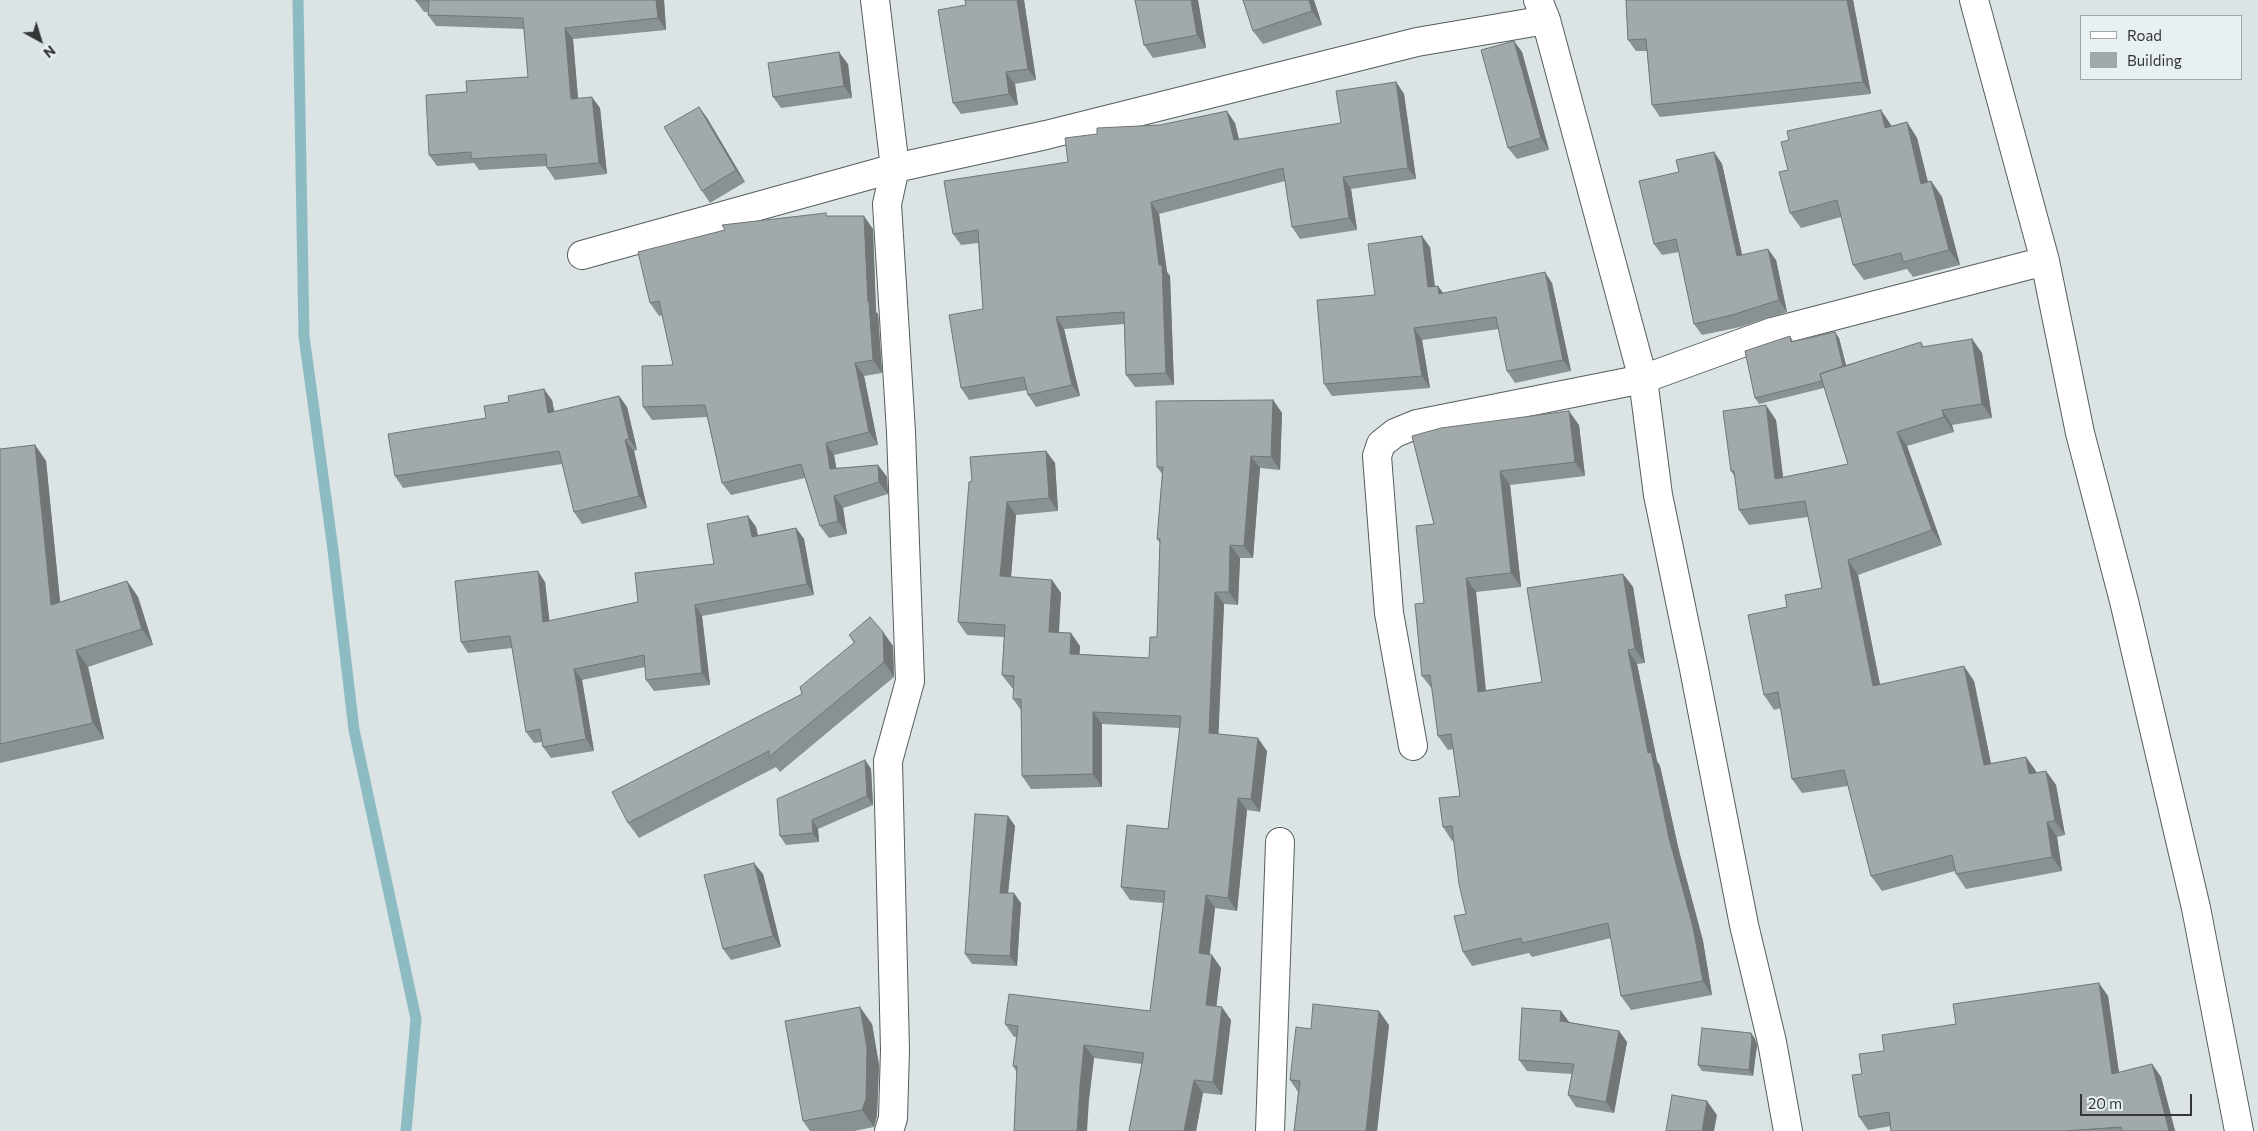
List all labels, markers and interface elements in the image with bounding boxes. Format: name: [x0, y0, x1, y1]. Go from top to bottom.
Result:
north arrow: [15, 15, 65, 65]
legend: [2080, 15, 2243, 80]
text: Road: [2127, 26, 2162, 44]
text: N: [40, 42, 59, 62]
text: Building: [2127, 51, 2182, 69]
scale bar: [2083, 1084, 2196, 1116]
text: 20 m: [2088, 1094, 2122, 1112]

